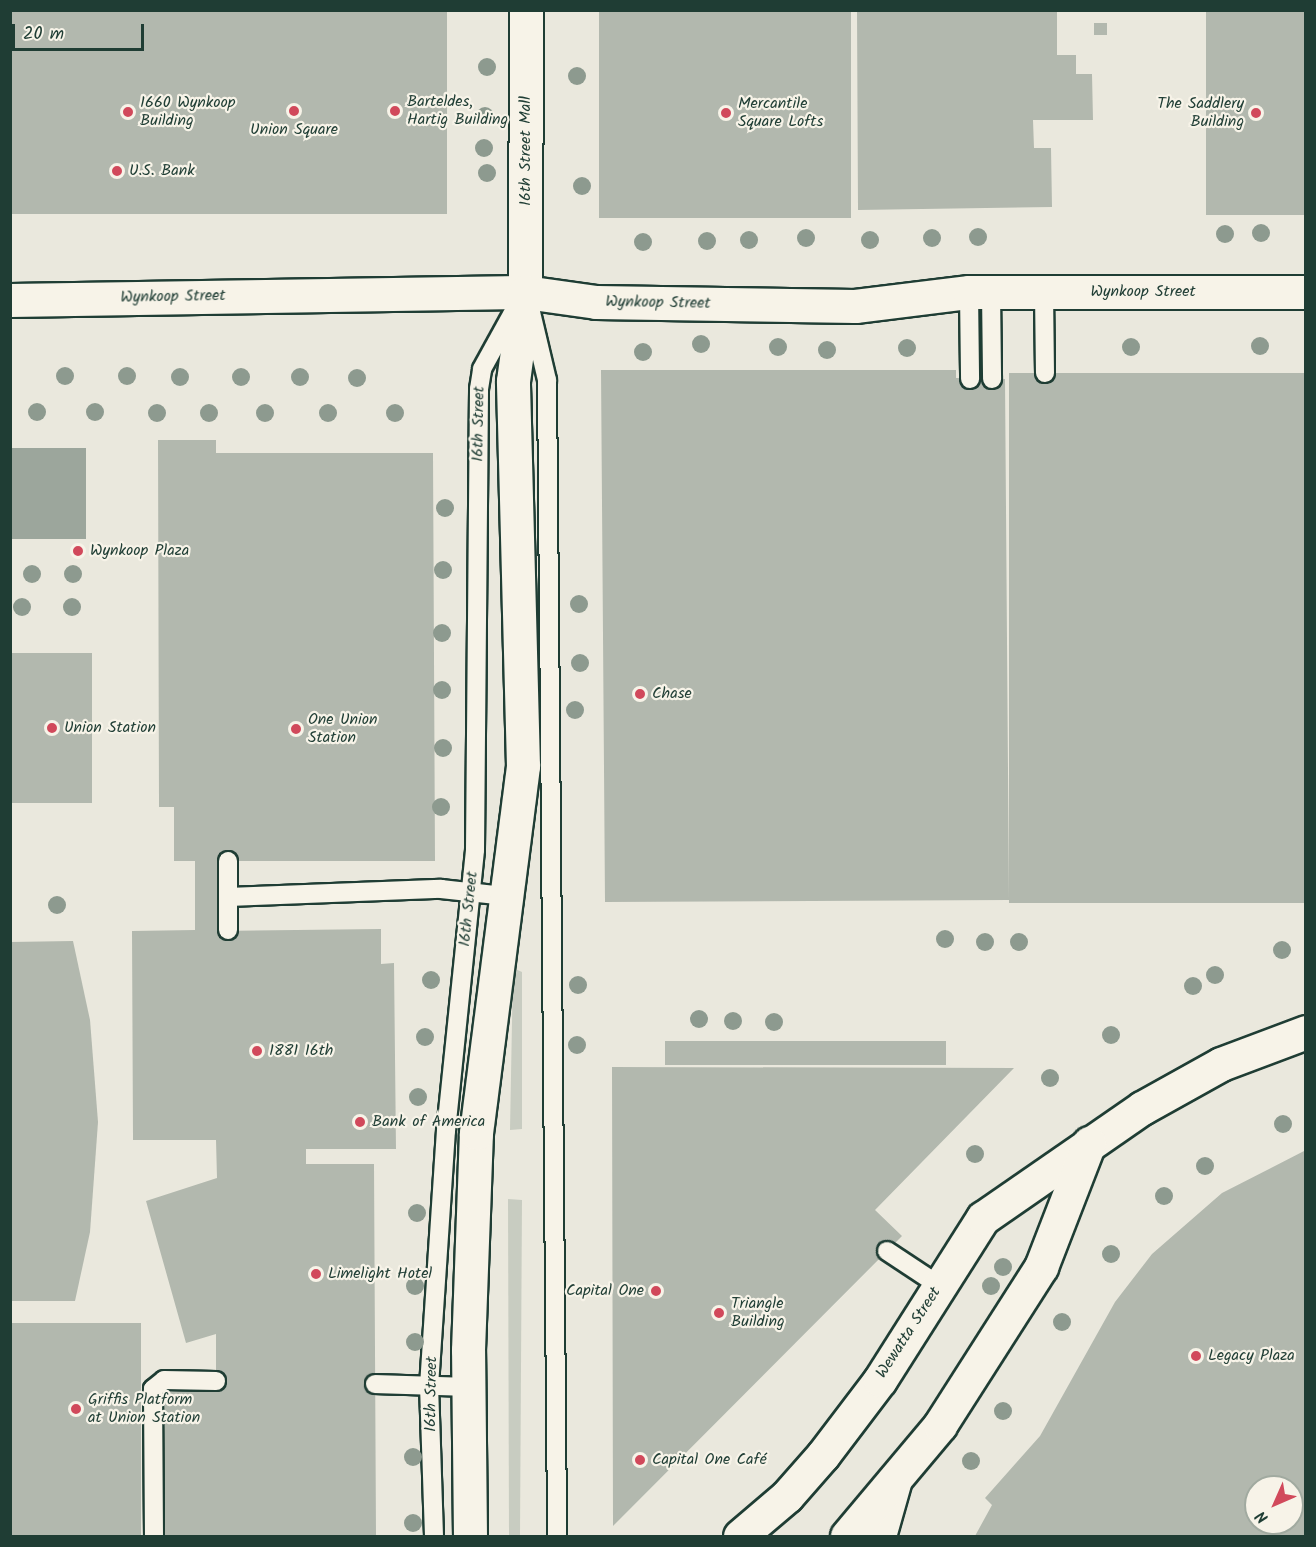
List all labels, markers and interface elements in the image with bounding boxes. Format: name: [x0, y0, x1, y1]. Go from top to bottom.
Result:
scale bar: [15, 12, 147, 50]
text: 20 m: [23, 20, 64, 49]
place label: Barteldes, Hartig Building: [407, 92, 508, 130]
place label: 1660 Wynkoop Building: [140, 93, 235, 131]
place label: Mercantile Square Lofts: [738, 94, 823, 132]
place label: The Saddlery Building: [1157, 94, 1244, 132]
street label: 16th Street Mall: [516, 96, 536, 206]
marker: Union Square: [287, 104, 301, 118]
marker: Barteldes, Hartig Building: [388, 104, 402, 118]
marker: 1660 Wynkoop Building: [121, 105, 135, 119]
marker: Mercantile Square Lofts: [719, 106, 733, 120]
marker: The Saddlery Building: [1249, 106, 1263, 120]
place label: Union Square: [250, 120, 338, 140]
place label: U.S. Bank: [129, 161, 195, 181]
marker: U.S. Bank: [110, 164, 124, 178]
street label: Wynkoop Street: [1090, 282, 1196, 302]
street label: Wynkoop Street: [120, 286, 226, 308]
street label: Wynkoop Street: [605, 292, 711, 314]
street label: 16th Street: [469, 386, 489, 462]
place label: Wynkoop Plaza: [90, 541, 189, 561]
marker: Wynkoop Plaza: [71, 544, 85, 558]
place label: Chase: [652, 684, 692, 704]
marker: Chase: [633, 687, 647, 701]
place label: One Union Station: [308, 710, 378, 748]
place label: Union Station: [64, 718, 156, 738]
marker: Union Station: [45, 721, 59, 735]
marker: One Union Station: [289, 722, 303, 736]
street label: 16th Street: [455, 870, 483, 948]
place label: 1881 16th: [269, 1041, 333, 1061]
marker: 1881 16th: [250, 1044, 264, 1058]
place label: Bank of America: [372, 1112, 485, 1132]
marker: Bank of America: [353, 1115, 367, 1129]
place label: Limelight Hotel: [328, 1264, 432, 1284]
marker: Limelight Hotel: [309, 1267, 323, 1281]
place label: Capital One: [566, 1281, 644, 1301]
marker: Capital One: [649, 1284, 663, 1298]
street label: Wewatta Street: [872, 1284, 946, 1382]
place label: Triangle Building: [731, 1294, 785, 1332]
marker: Triangle Building: [712, 1306, 726, 1320]
place label: Legacy Plaza: [1208, 1346, 1295, 1366]
marker: Legacy Plaza: [1189, 1349, 1203, 1363]
street label: 16th Street: [422, 1356, 442, 1432]
place label: Griffis Platform at Union Station: [88, 1390, 200, 1428]
marker: Griffis Platform at Union Station: [69, 1402, 83, 1416]
place label: Capital One Café: [652, 1450, 767, 1470]
marker: Capital One Café: [633, 1453, 647, 1467]
north arrow: [1244, 1475, 1304, 1535]
text: N: [1250, 1504, 1275, 1529]

